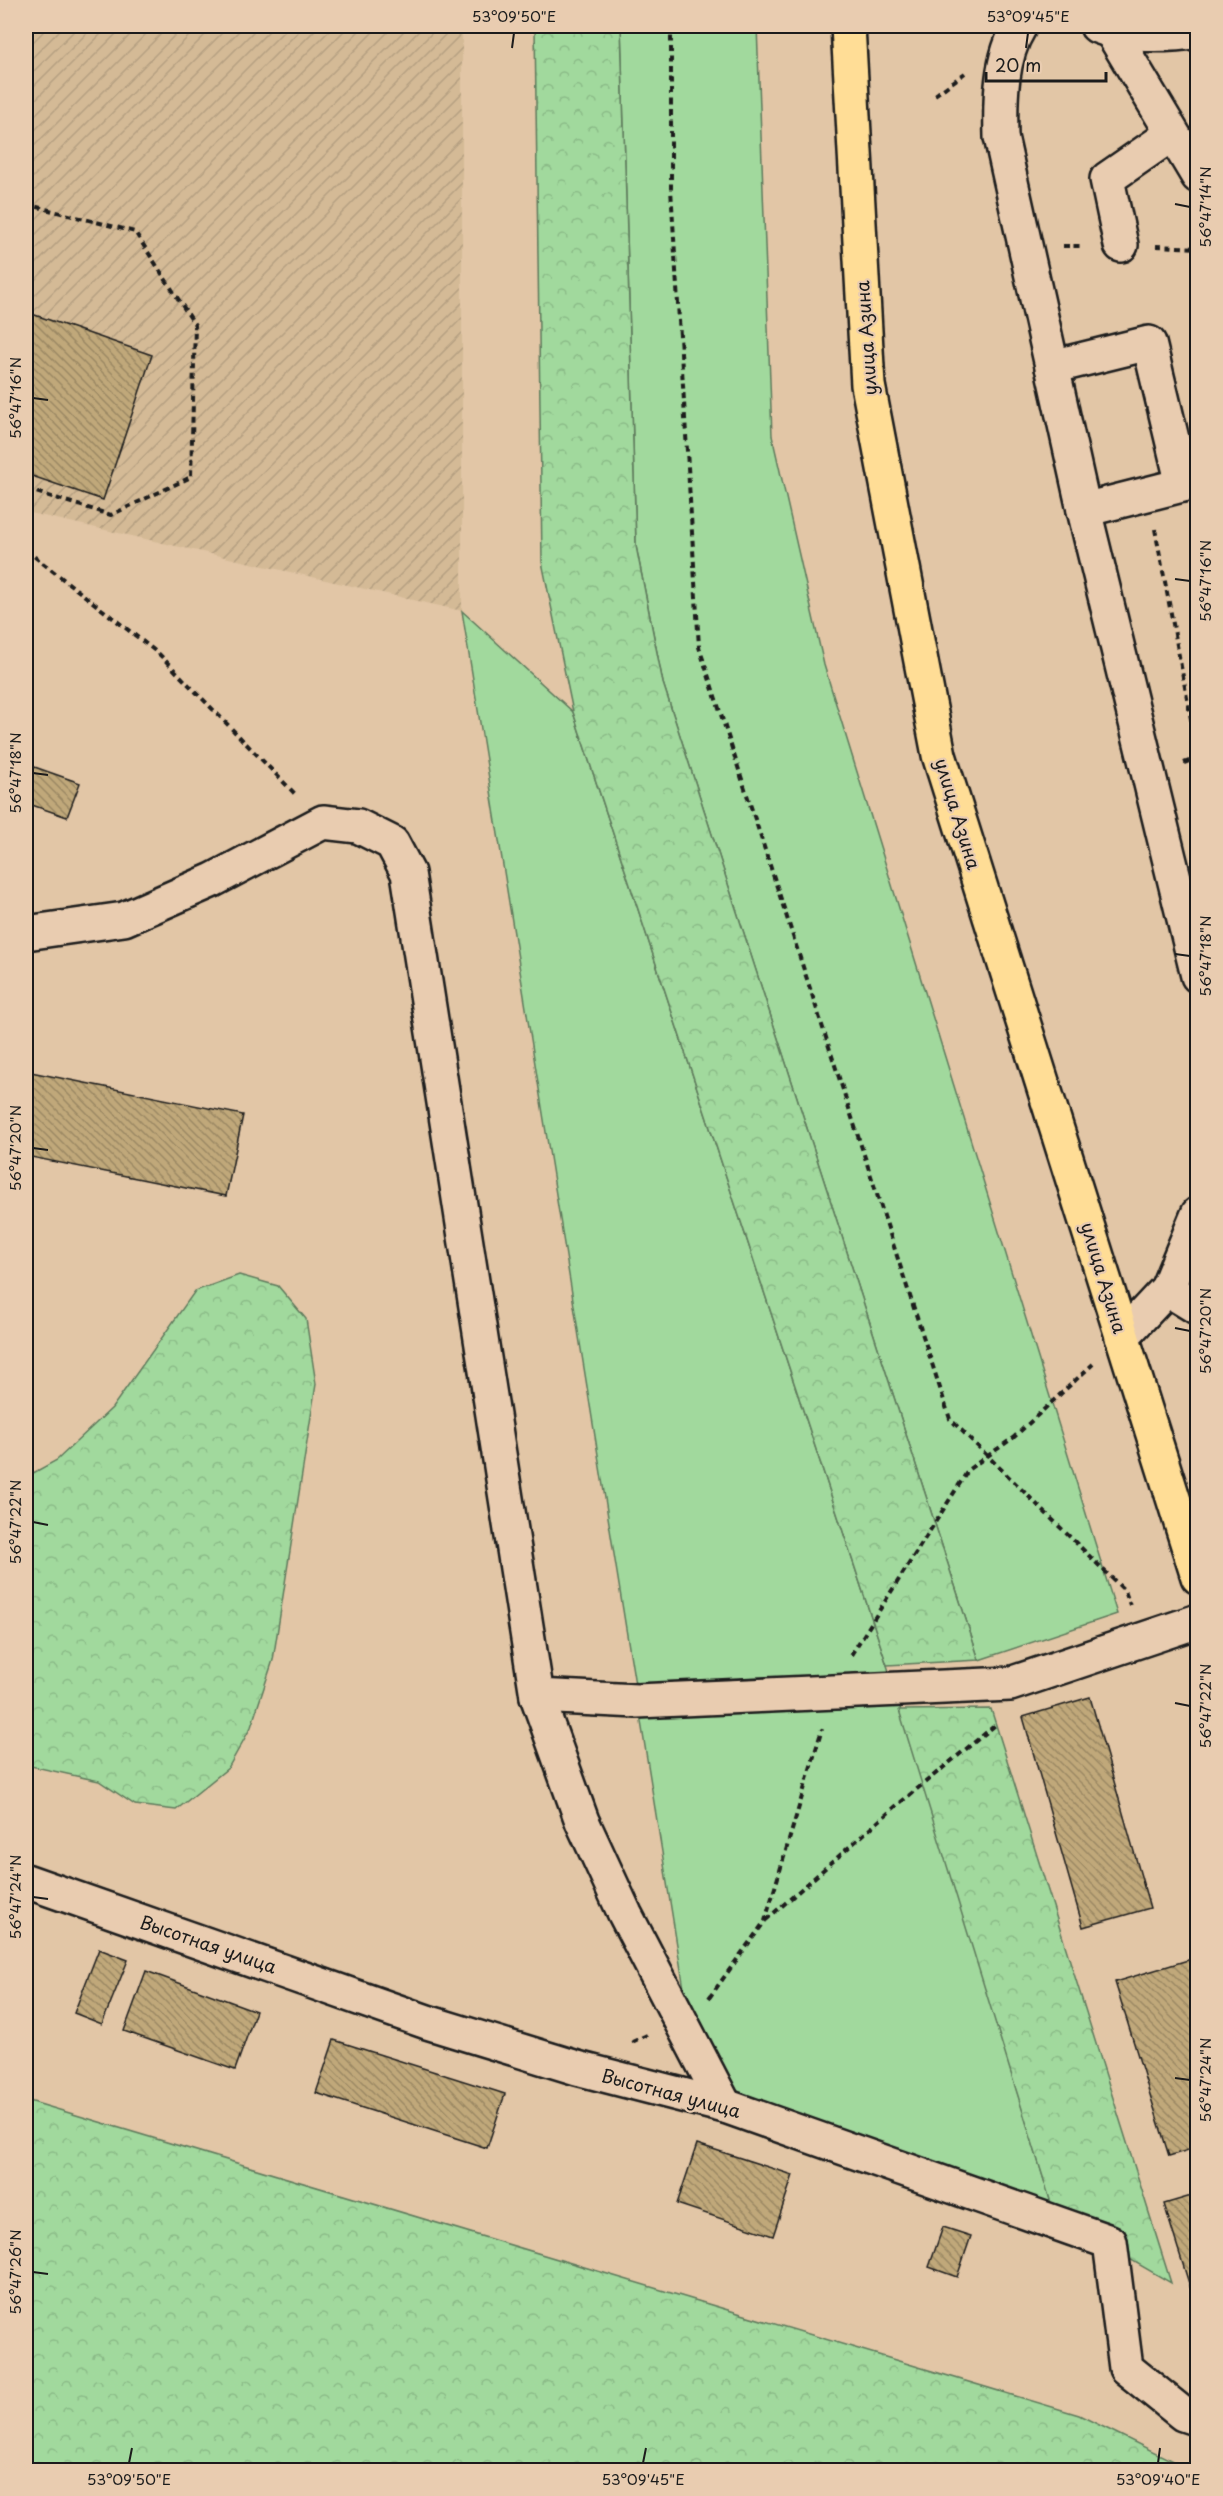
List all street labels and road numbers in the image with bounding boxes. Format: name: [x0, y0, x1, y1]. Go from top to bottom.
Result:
street label: улица Азина: [848, 279, 883, 396]
street label: улица Азина: [929, 755, 988, 873]
street label: улица Азина: [1075, 1219, 1134, 1337]
street label: Высотная улица: [136, 1908, 281, 1980]
street label: Высотная улица: [599, 2061, 745, 2124]

